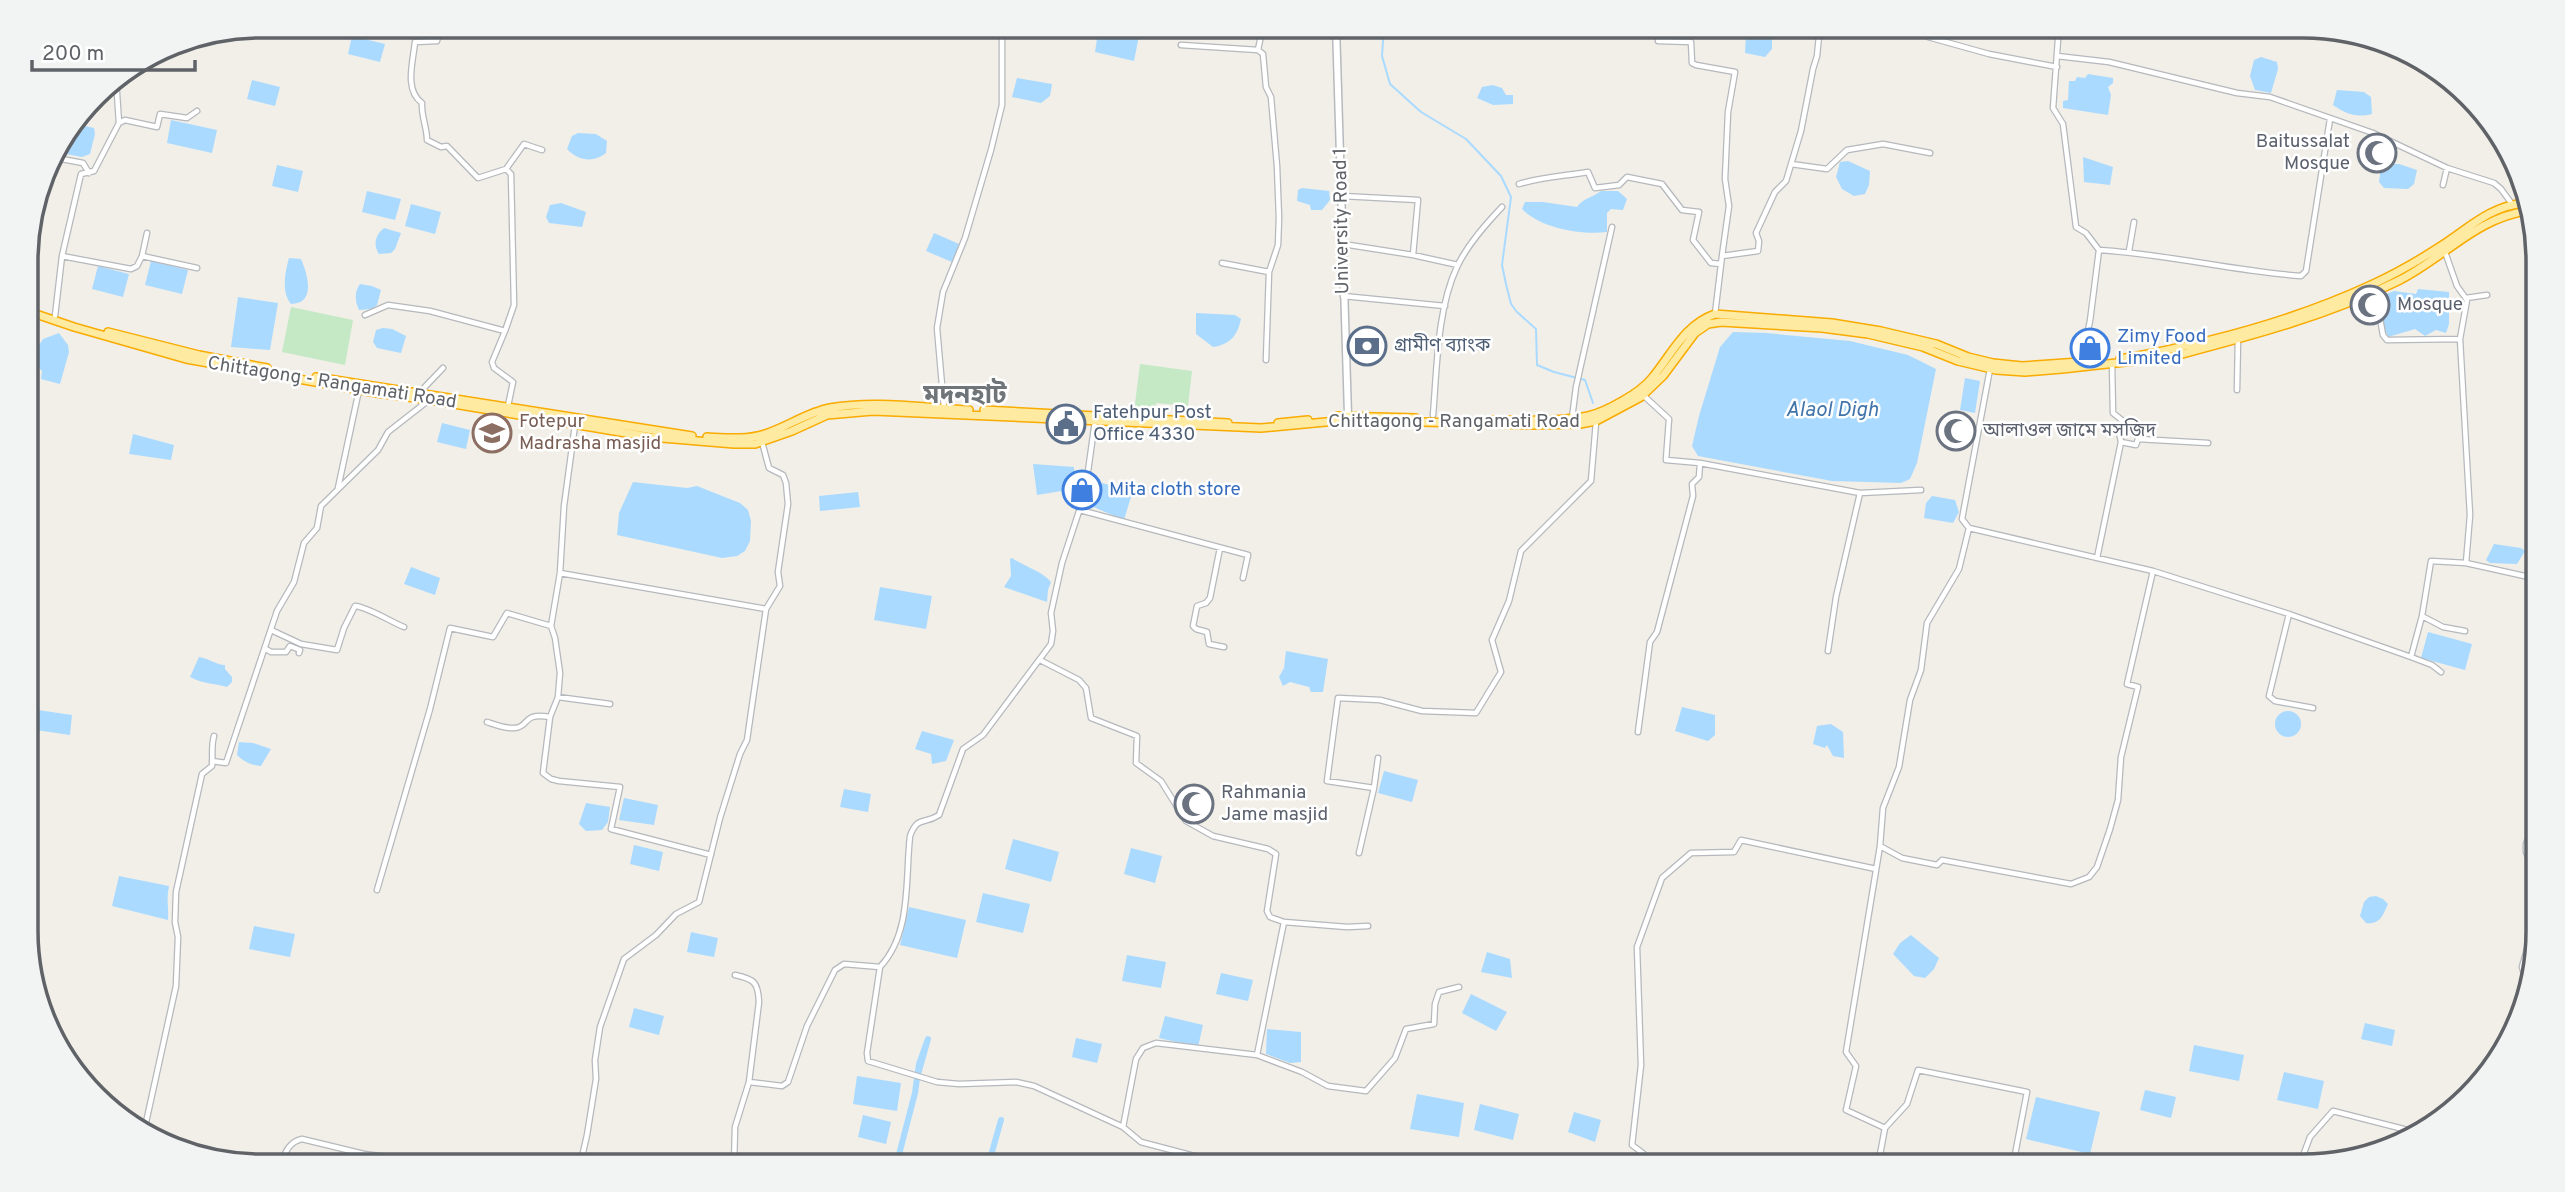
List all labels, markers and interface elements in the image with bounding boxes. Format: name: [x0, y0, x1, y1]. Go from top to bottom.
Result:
scale bar: [32, 28, 194, 72]
text: 200 m: [42, 41, 104, 68]
place label: Baitussalat Mosque: [2256, 130, 2350, 176]
mosque icon: Baitussalat Mosque: [2356, 132, 2398, 174]
street label: University Road 1: [1329, 148, 1355, 294]
mosque icon: Mosque: [2349, 284, 2391, 326]
place label: Mosque: [2397, 293, 2463, 317]
bank icon: গ্রামীণ ব্যাংক: [1346, 325, 1388, 367]
place label: Zimy Food Limited: [2117, 325, 2206, 371]
shop icon: Zimy Food Limited: [2069, 327, 2111, 369]
place label: গ্রামীণ ব্যাংক: [1394, 333, 1491, 358]
street label: Chittagong - Rangamati Road: [206, 351, 458, 415]
district label: মদনহাট: [922, 378, 1007, 413]
water label: Alaol Digh: [1786, 397, 1879, 424]
place label: Fatehpur Post Office 4330: [1093, 401, 1212, 447]
public building icon: Fatehpur Post Office 4330: [1045, 403, 1087, 445]
place label: Fotepur Madrasha masjid: [519, 410, 661, 456]
street label: Chittagong - Rangamati Road: [1328, 410, 1580, 434]
mosque icon: আলাওল জামে মসজিদ: [1935, 410, 1977, 452]
school or university icon: Fotepur Madrasha masjid: [471, 412, 513, 454]
place label: আলাওল জামে মসজিদ: [1982, 418, 2157, 443]
shop icon: Mita cloth store: [1061, 469, 1103, 511]
place label: Mita cloth store: [1109, 478, 1241, 502]
place label: Rahmania Jame masjid: [1221, 781, 1328, 827]
mosque icon: Rahmania Jame masjid: [1173, 783, 1215, 825]

